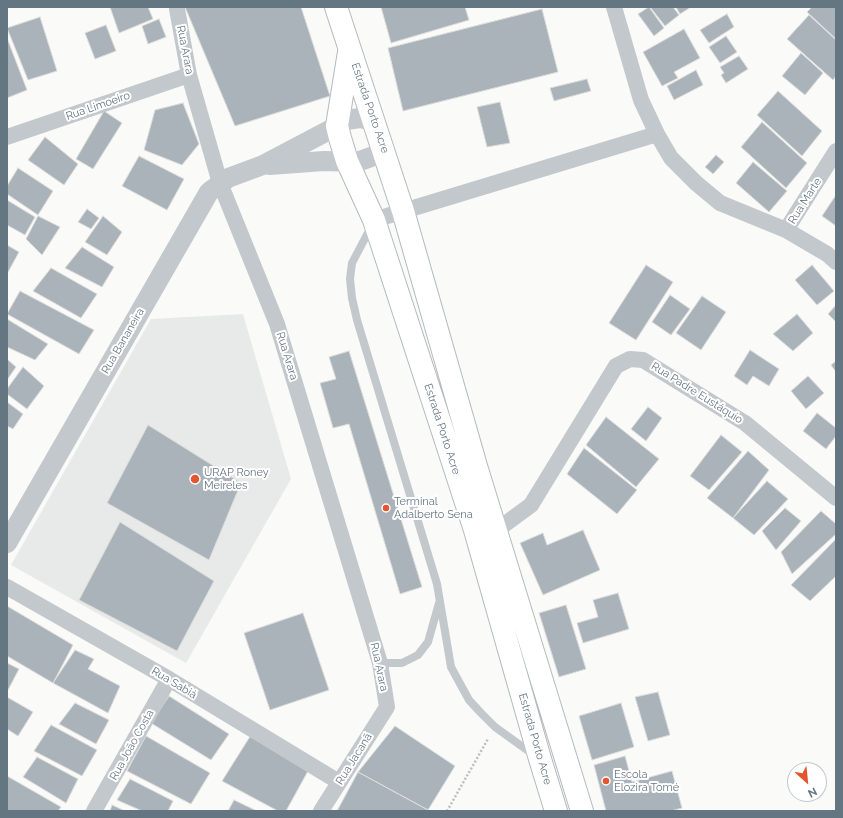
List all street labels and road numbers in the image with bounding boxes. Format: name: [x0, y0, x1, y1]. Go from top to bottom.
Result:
street label: Rua Arara: [174, 24, 196, 76]
street label: Estrada Porto Acre: [348, 61, 392, 155]
street label: Rua Limoeiro: [64, 89, 132, 123]
street label: Rua Marte: [786, 175, 824, 227]
street label: Rua Bananeira: [99, 306, 147, 376]
street label: Rua Arara: [273, 330, 301, 382]
street label: Rua Padre Eustáquio: [649, 359, 745, 427]
street label: Estrada Porto Acre: [421, 382, 463, 476]
street label: Rua Arara: [367, 641, 391, 693]
street label: Rua Sabiá: [149, 664, 199, 702]
street label: Estrada Porto Acre: [516, 692, 554, 786]
street label: Rua João Costa: [107, 707, 157, 783]
street label: Rua Jacanã: [333, 731, 375, 787]

